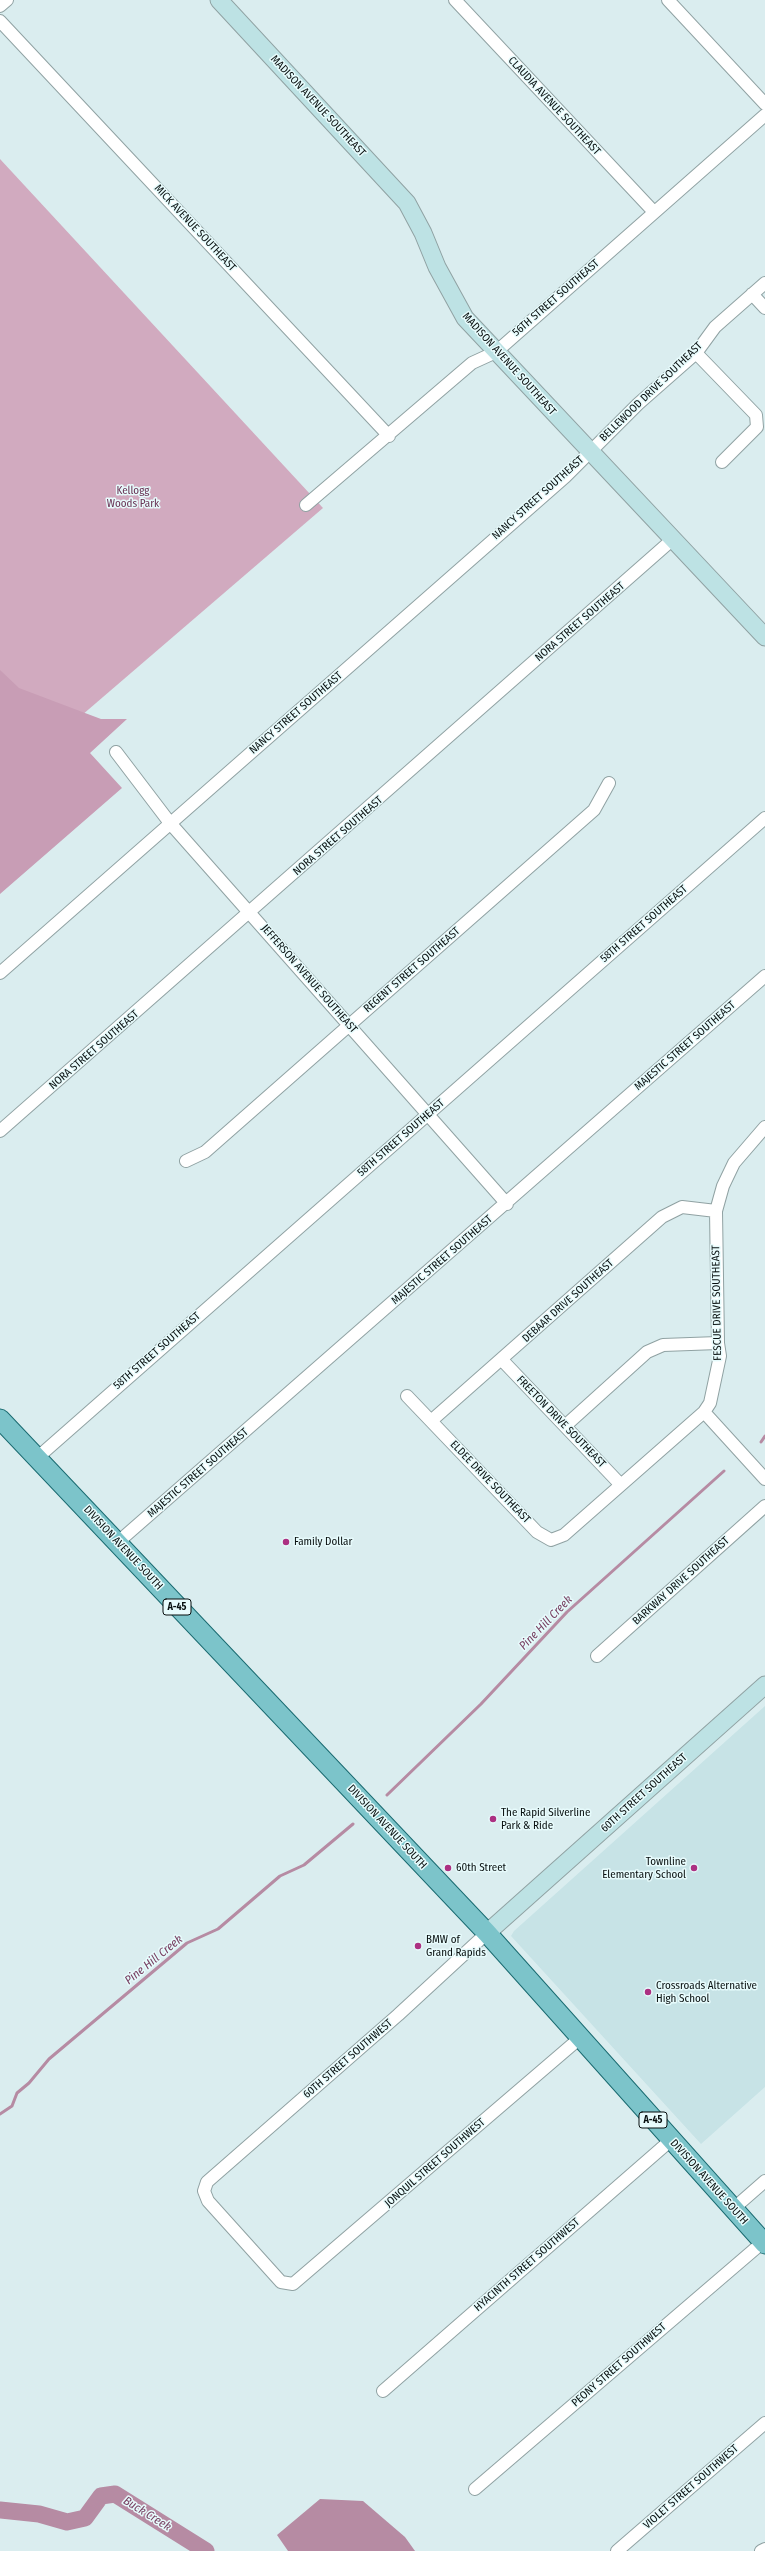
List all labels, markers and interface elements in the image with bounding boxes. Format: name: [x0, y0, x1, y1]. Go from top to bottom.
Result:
street label: MADISON AVENUE SOUTHEAST: [268, 53, 368, 159]
street label: CLAUDIA AVENUE SOUTHEAST: [505, 54, 603, 158]
street label: MICK AVENUE SOUTHEAST: [151, 182, 239, 274]
street label: 56TH STREET SOUTHEAST: [510, 257, 602, 339]
street label: MADISON AVENUE SOUTHEAST: [459, 310, 559, 418]
street label: BELLEWOOD DRIVE SOUTHEAST: [597, 339, 705, 445]
street label: NANCY STREET SOUTHEAST: [489, 453, 587, 543]
park label: Kellogg Woods Park: [107, 484, 159, 510]
street label: NORA STREET SOUTHEAST: [533, 580, 627, 664]
street label: NANCY STREET SOUTHEAST: [247, 669, 345, 757]
street label: NORA STREET SOUTHEAST: [291, 794, 385, 878]
street label: 58TH STREET SOUTHEAST: [598, 883, 690, 965]
street label: JEFFERSON AVENUE SOUTHEAST: [258, 922, 360, 1036]
street label: REGENT STREET SOUTHEAST: [361, 925, 463, 1015]
street label: MAJESTIC STREET SOUTHEAST: [632, 999, 738, 1093]
street label: NORA STREET SOUTHEAST: [47, 1008, 141, 1092]
street label: 58TH STREET SOUTHEAST: [355, 1097, 447, 1179]
street label: MAJESTIC STREET SOUTHEAST: [389, 1213, 495, 1307]
street label: FESCUE DRIVE SOUTHEAST: [709, 1245, 725, 1361]
street label: DEBAAR DRIVE SOUTHEAST: [520, 1257, 616, 1345]
street label: 58TH STREET SOUTHEAST: [111, 1310, 203, 1392]
street label: FREETON DRIVE SOUTHEAST: [514, 1373, 608, 1471]
street label: MAJESTIC STREET SOUTHEAST: [145, 1426, 251, 1520]
street label: ELDEE DRIVE SOUTHEAST: [447, 1438, 533, 1526]
street label: DIVISION AVENUE SOUTH: [81, 1503, 165, 1593]
street label: BARKWAY DRIVE SOUTHEAST: [630, 1534, 732, 1628]
place label: Family Dollar: [294, 1535, 352, 1549]
marker: Family Dollar: [281, 1537, 291, 1547]
water label: Pine Hill Creek: [516, 1593, 576, 1653]
road number: A-45: [163, 1599, 191, 1615]
street label: 60TH STREET SOUTHEAST: [598, 1751, 690, 1835]
street label: DIVISION AVENUE SOUTH: [345, 1782, 429, 1872]
place label: The Rapid Silverline Park & Ride: [501, 1806, 590, 1832]
marker: The Rapid Silverline Park & Ride: [488, 1814, 498, 1824]
place label: Townline Elementary School: [602, 1855, 686, 1881]
place label: 60th Street: [456, 1861, 506, 1875]
marker: 60th Street: [443, 1863, 453, 1873]
marker: Townline Elementary School: [689, 1863, 699, 1873]
water label: Pine Hill Creek: [122, 1932, 186, 1988]
place label: BMW of Grand Rapids: [426, 1933, 486, 1959]
marker: BMW of Grand Rapids: [413, 1941, 423, 1951]
place label: Crossroads Alternative High School: [656, 1979, 757, 2005]
marker: Crossroads Alternative High School: [643, 1987, 653, 1997]
street label: 60TH STREET SOUTHWEST: [301, 2017, 395, 2101]
road number: A-45: [639, 2112, 667, 2128]
street label: JONQUIL STREET SOUTHWEST: [382, 2116, 488, 2210]
street label: DIVISION AVENUE SOUTH: [667, 2137, 751, 2227]
street label: HYACINTH STREET SOUTHWEST: [472, 2216, 582, 2314]
street label: PEONY STREET SOUTHWEST: [569, 2320, 669, 2410]
street label: VIOLET STREET SOUTHWEST: [641, 2442, 741, 2532]
water label: Buck Creek: [120, 2494, 174, 2534]

